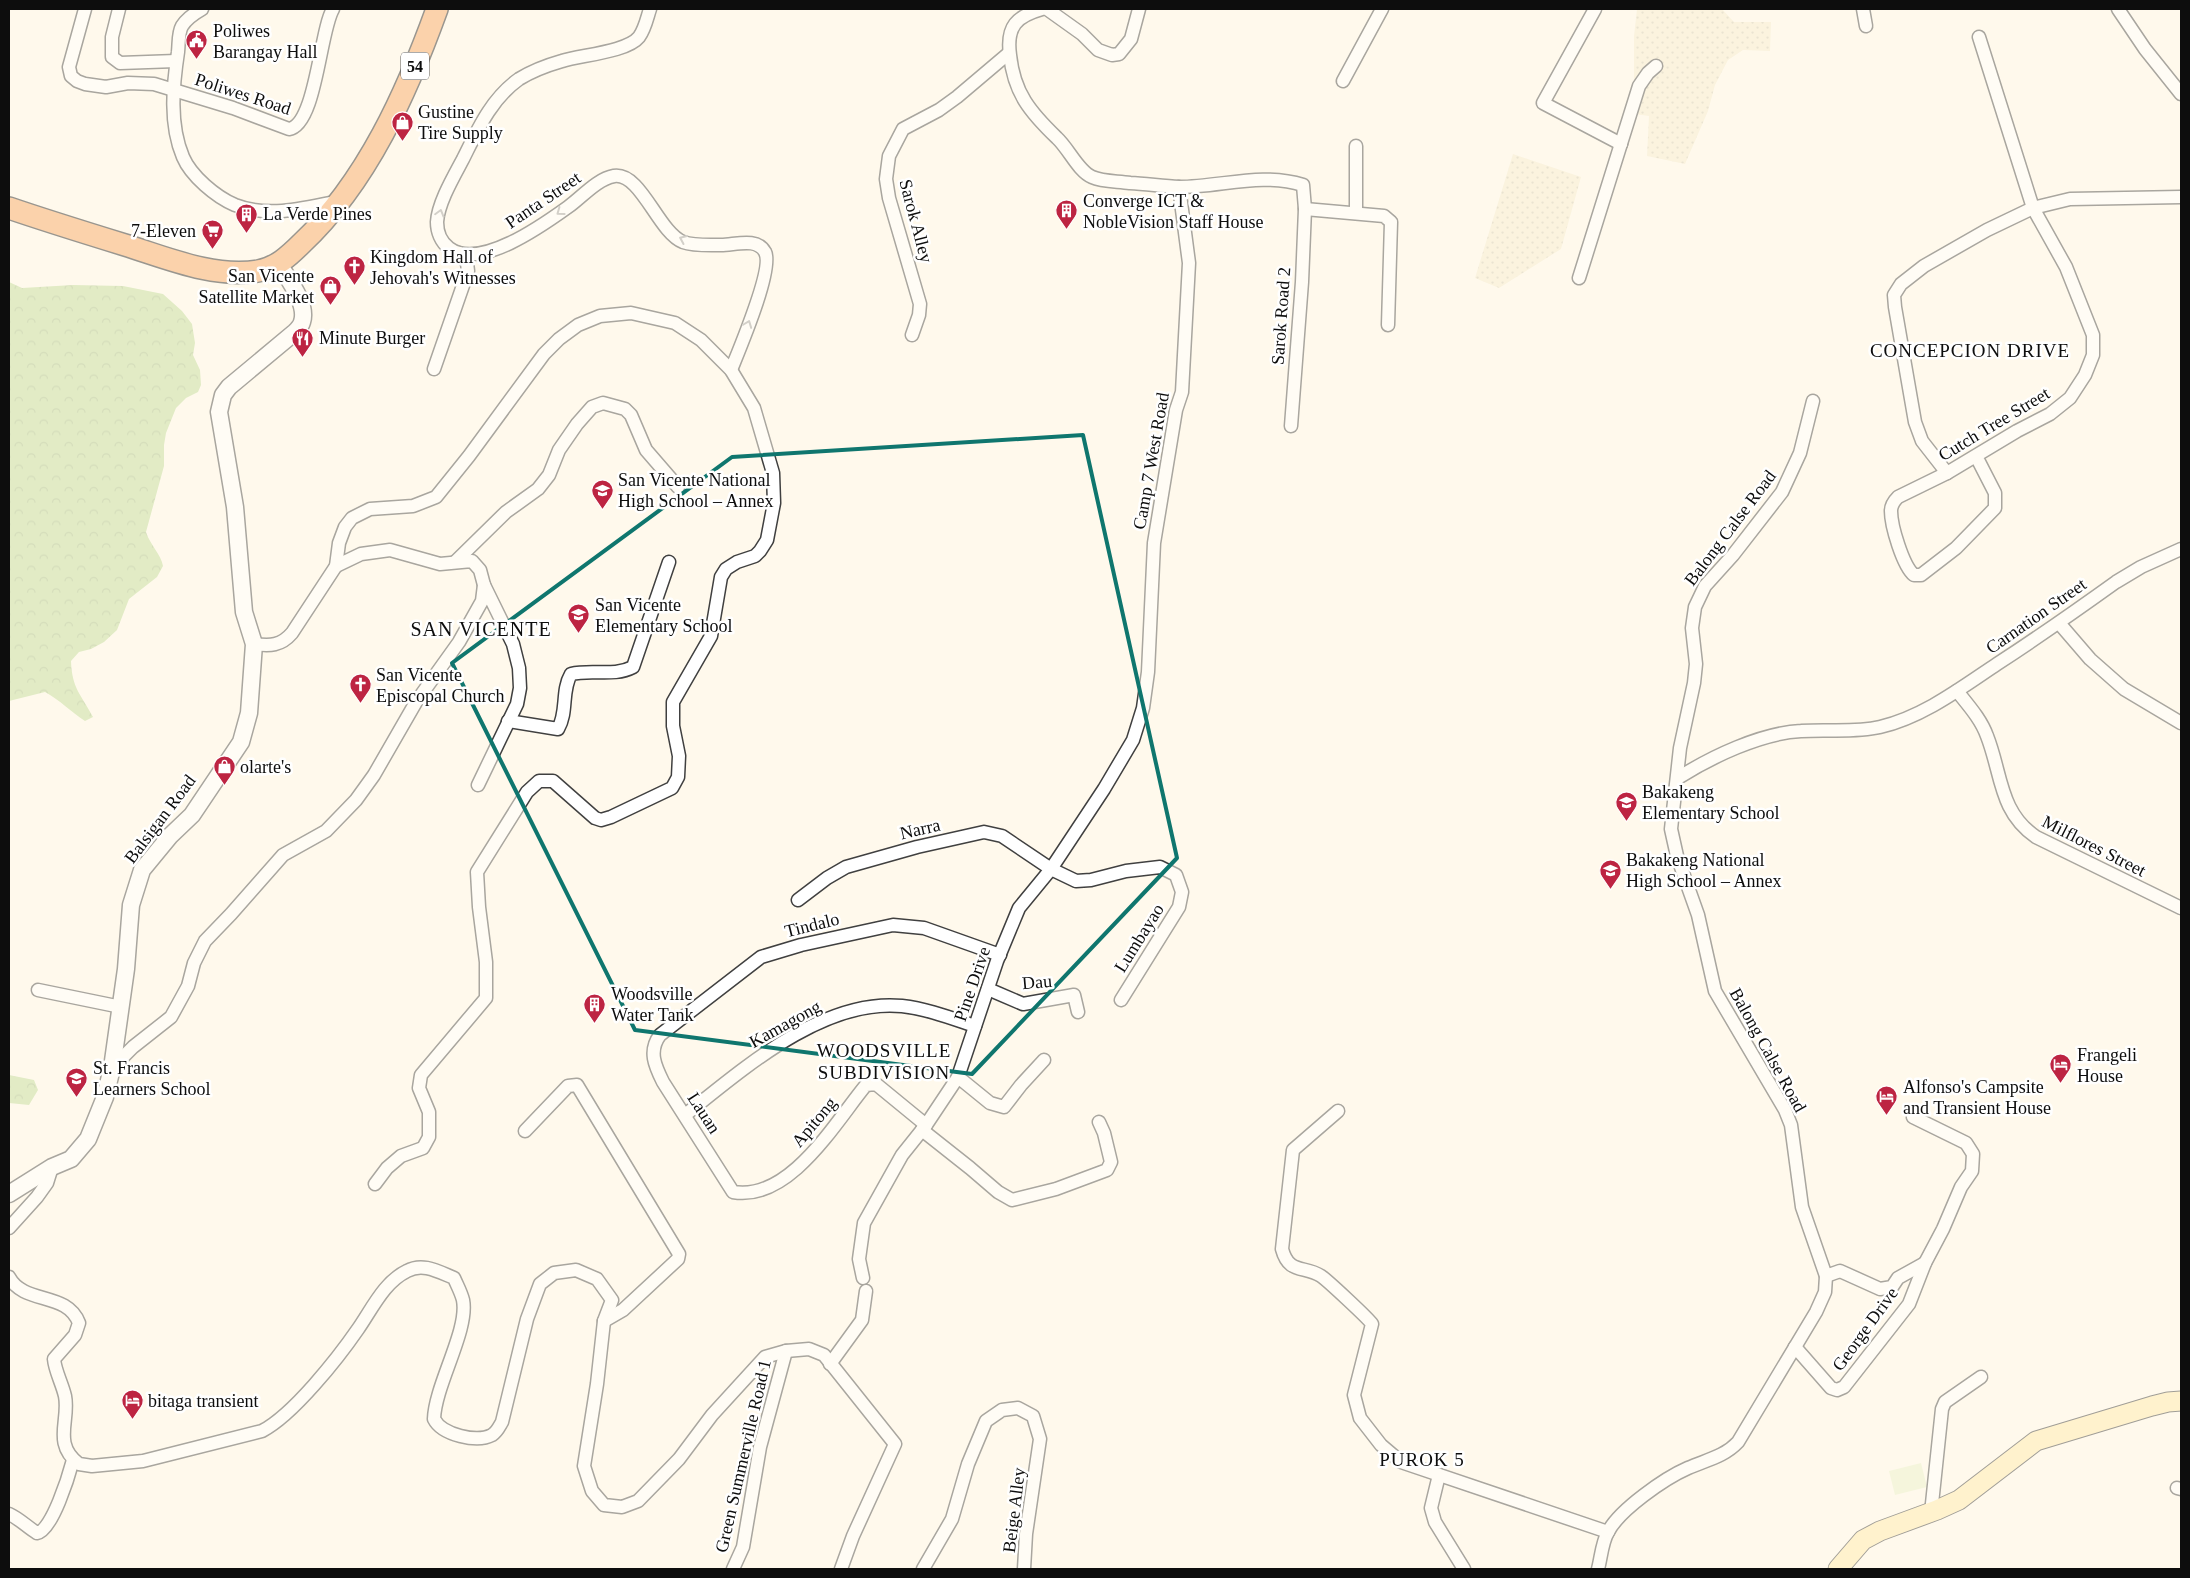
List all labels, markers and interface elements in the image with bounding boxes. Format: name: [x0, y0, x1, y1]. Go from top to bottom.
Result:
place label: Poliwes Barangay Hall: [213, 21, 317, 62]
public building icon: Poliwes Barangay Hall: [185, 29, 209, 60]
road number: 54: [401, 52, 429, 80]
street label: Poliwes Road: [193, 69, 293, 119]
place label: Gustine Tire Supply: [418, 102, 503, 143]
shop icon: Gustine Tire Supply: [390, 110, 414, 141]
street label: Panta Street: [502, 168, 584, 232]
street label: Sarok Alley: [895, 177, 937, 265]
place label: Converge ICT & NobleVision Staff House: [1083, 191, 1264, 232]
building icon: Converge ICT & NobleVision Staff House: [1055, 199, 1079, 230]
building icon: La Verde Pines: [235, 202, 259, 233]
place label: La Verde Pines: [263, 204, 372, 224]
one-way arrow: [556, 206, 566, 215]
one-way arrow: [434, 209, 444, 218]
supermarket icon: 7-Eleven: [200, 219, 224, 250]
place label: 7-Eleven: [131, 221, 196, 241]
one-way arrow: [679, 236, 688, 246]
place label: Kingdom Hall of Jehovah's Witnesses: [370, 247, 516, 288]
church icon: Kingdom Hall of Jehovah's Witnesses: [342, 255, 366, 286]
place label: San Vicente Satellite Market: [199, 266, 314, 307]
street label: Sarok Road 2: [1268, 266, 1294, 366]
shop icon: San Vicente Satellite Market: [318, 274, 342, 305]
one-way arrow: [743, 321, 753, 329]
restaurant icon: Minute Burger: [291, 326, 315, 357]
place label: Minute Burger: [319, 328, 425, 348]
district label: CONCEPCION DRIVE: [1870, 340, 2070, 361]
street label: Cutch Tree Street: [1935, 383, 2053, 465]
street label: Camp 7 West Road: [1129, 391, 1173, 531]
street label: Balong Calse Road: [1680, 466, 1780, 590]
place label: San Vicente National High School – Annex: [618, 470, 774, 511]
school or university icon: San Vicente National High School – Annex: [590, 478, 614, 509]
street label: Carnation Street: [1982, 574, 2090, 658]
place label: San Vicente Elementary School: [595, 595, 732, 636]
school or university icon: San Vicente Elementary School: [567, 603, 591, 634]
district label: SAN VICENTE: [410, 618, 552, 640]
place label: San Vicente Episcopal Church: [376, 665, 504, 706]
church icon: San Vicente Episcopal Church: [348, 673, 372, 704]
shop icon: olarte's: [212, 755, 236, 786]
place label: olarte's: [240, 757, 291, 777]
street label: Balsigan Road: [120, 771, 200, 867]
place label: Bakakeng Elementary School: [1642, 782, 1779, 823]
school or university icon: Bakakeng Elementary School: [1614, 790, 1638, 821]
street label: Milflores Street: [2039, 811, 2149, 881]
street label: Narra: [898, 815, 942, 843]
place label: Bakakeng National High School – Annex: [1626, 850, 1782, 891]
school or university icon: Bakakeng National High School – Annex: [1598, 858, 1622, 889]
street label: Lumbayao: [1110, 900, 1168, 976]
street label: Tindalo: [783, 909, 841, 941]
street label: Pine Drive: [950, 944, 994, 1024]
street label: Dau: [1021, 971, 1053, 993]
place label: Woodsville Water Tank: [611, 984, 693, 1025]
street label: Balong Calse Road: [1726, 984, 1810, 1116]
building icon: Woodsville Water Tank: [583, 992, 607, 1023]
street label: Kamagong: [746, 996, 824, 1052]
district label: WOODSVILLE SUBDIVISION: [817, 1040, 951, 1083]
place label: Frangeli House: [2077, 1045, 2137, 1086]
hotel icon: Frangeli House: [2049, 1053, 2073, 1084]
place label: St. Francis Learners School: [93, 1058, 210, 1099]
school or university icon: St. Francis Learners School: [65, 1066, 89, 1097]
place label: Alfonso's Campsite and Transient House: [1903, 1077, 2051, 1118]
hotel icon: Alfonso's Campsite and Transient House: [1875, 1085, 1899, 1116]
street label: Lauan: [683, 1089, 725, 1137]
street label: Apitong: [787, 1093, 841, 1151]
street label: George Drive: [1828, 1283, 1902, 1375]
street label: Green Summerville Road 1: [711, 1358, 775, 1554]
hotel icon: bitaga transient: [120, 1389, 144, 1420]
place label: bitaga transient: [148, 1391, 258, 1411]
district label: PUROK 5: [1379, 1449, 1465, 1470]
street label: Beige Alley: [999, 1466, 1029, 1554]

